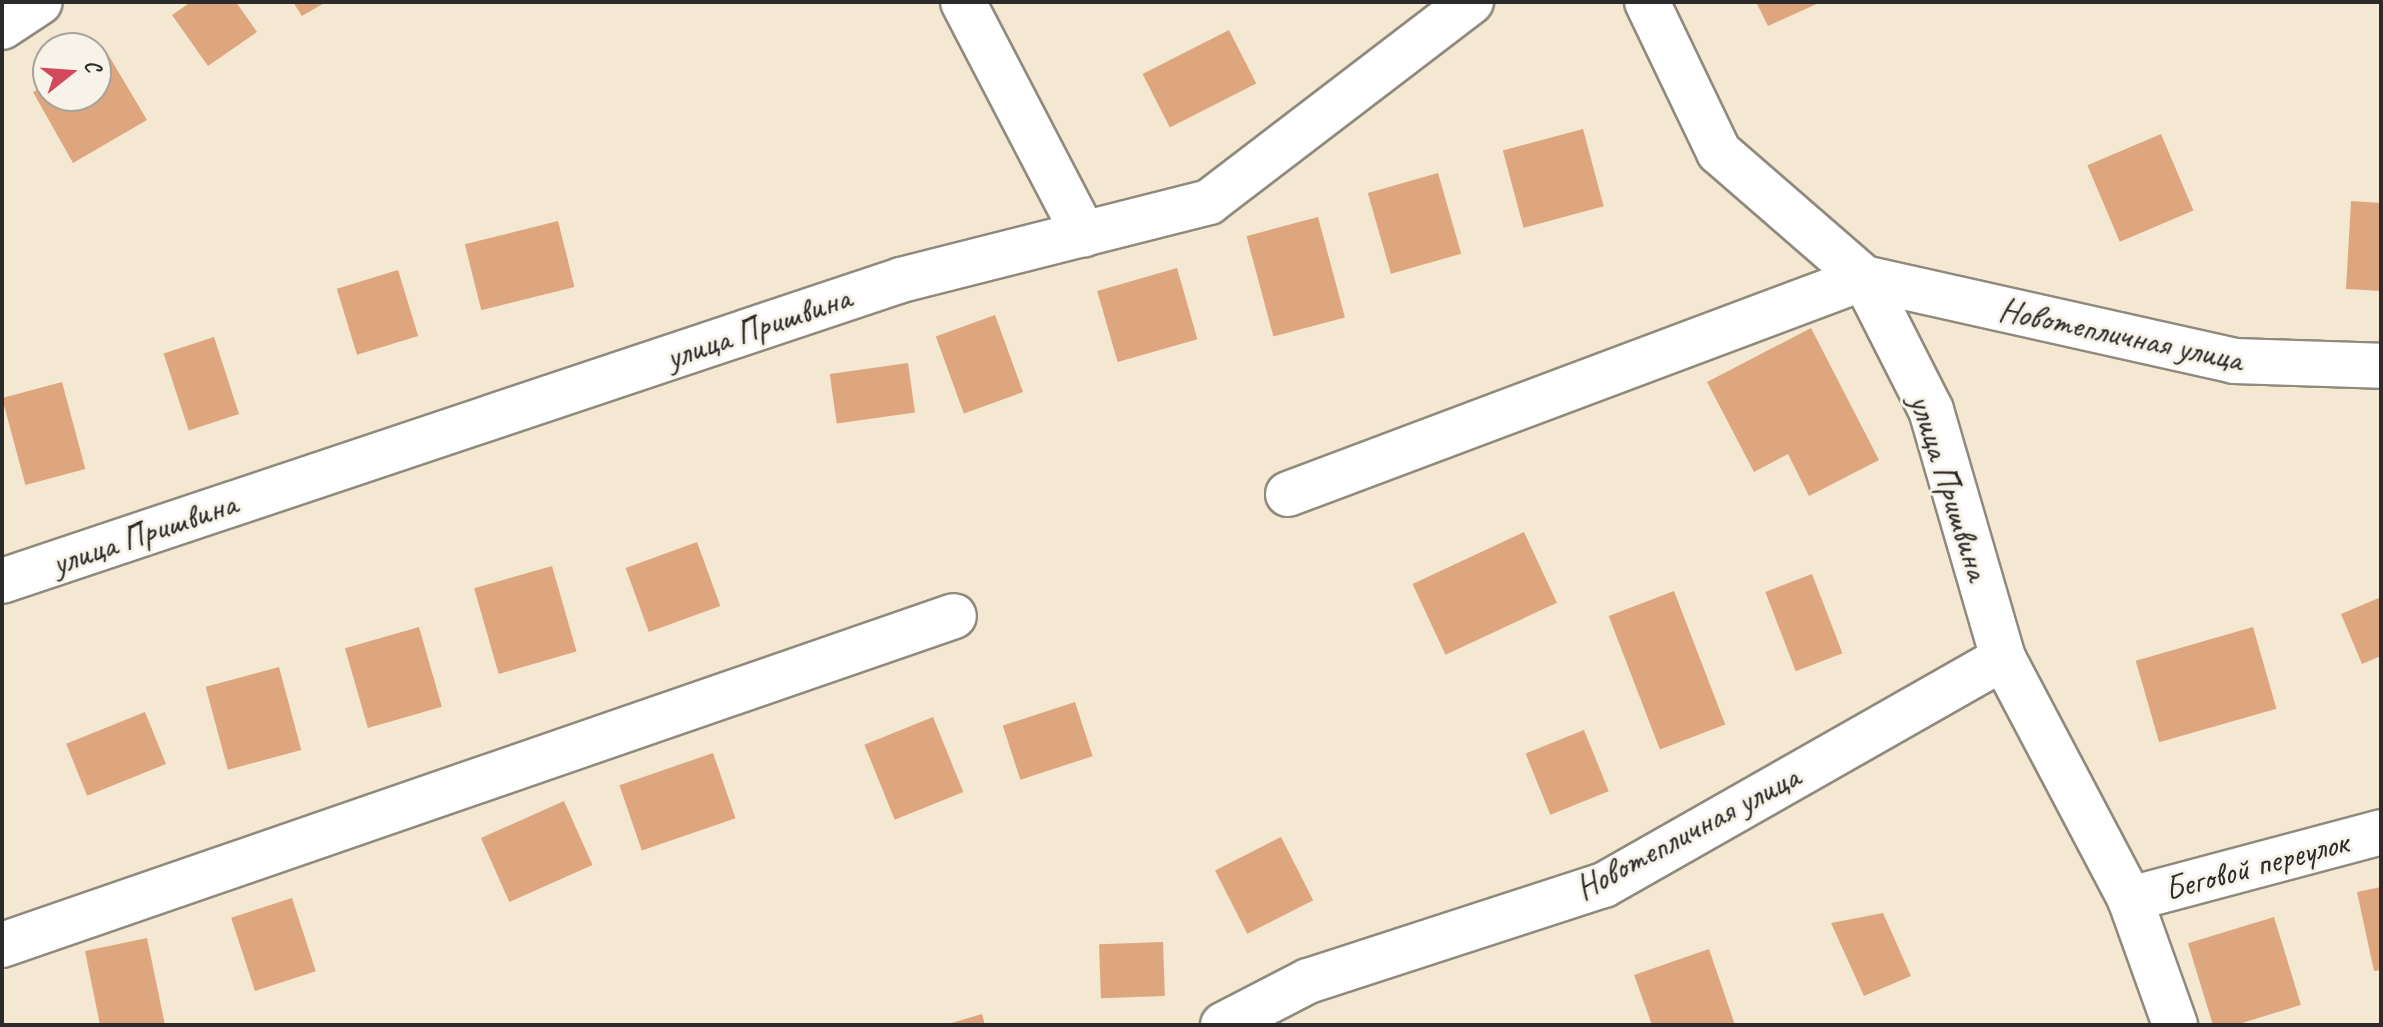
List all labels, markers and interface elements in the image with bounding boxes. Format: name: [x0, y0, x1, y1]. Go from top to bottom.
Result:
north arrow: [32, 32, 112, 112]
text: С: [78, 56, 108, 75]
street label: улица Пришвина: [661, 277, 855, 377]
street label: Новотепличная улица: [1995, 288, 2247, 380]
street label: улица Пришвина: [1901, 390, 1999, 584]
street label: улица Пришвина: [47, 483, 241, 583]
street label: Новотепличная улица: [1568, 756, 1806, 908]
street label: Беговой переулок: [2160, 821, 2352, 909]

